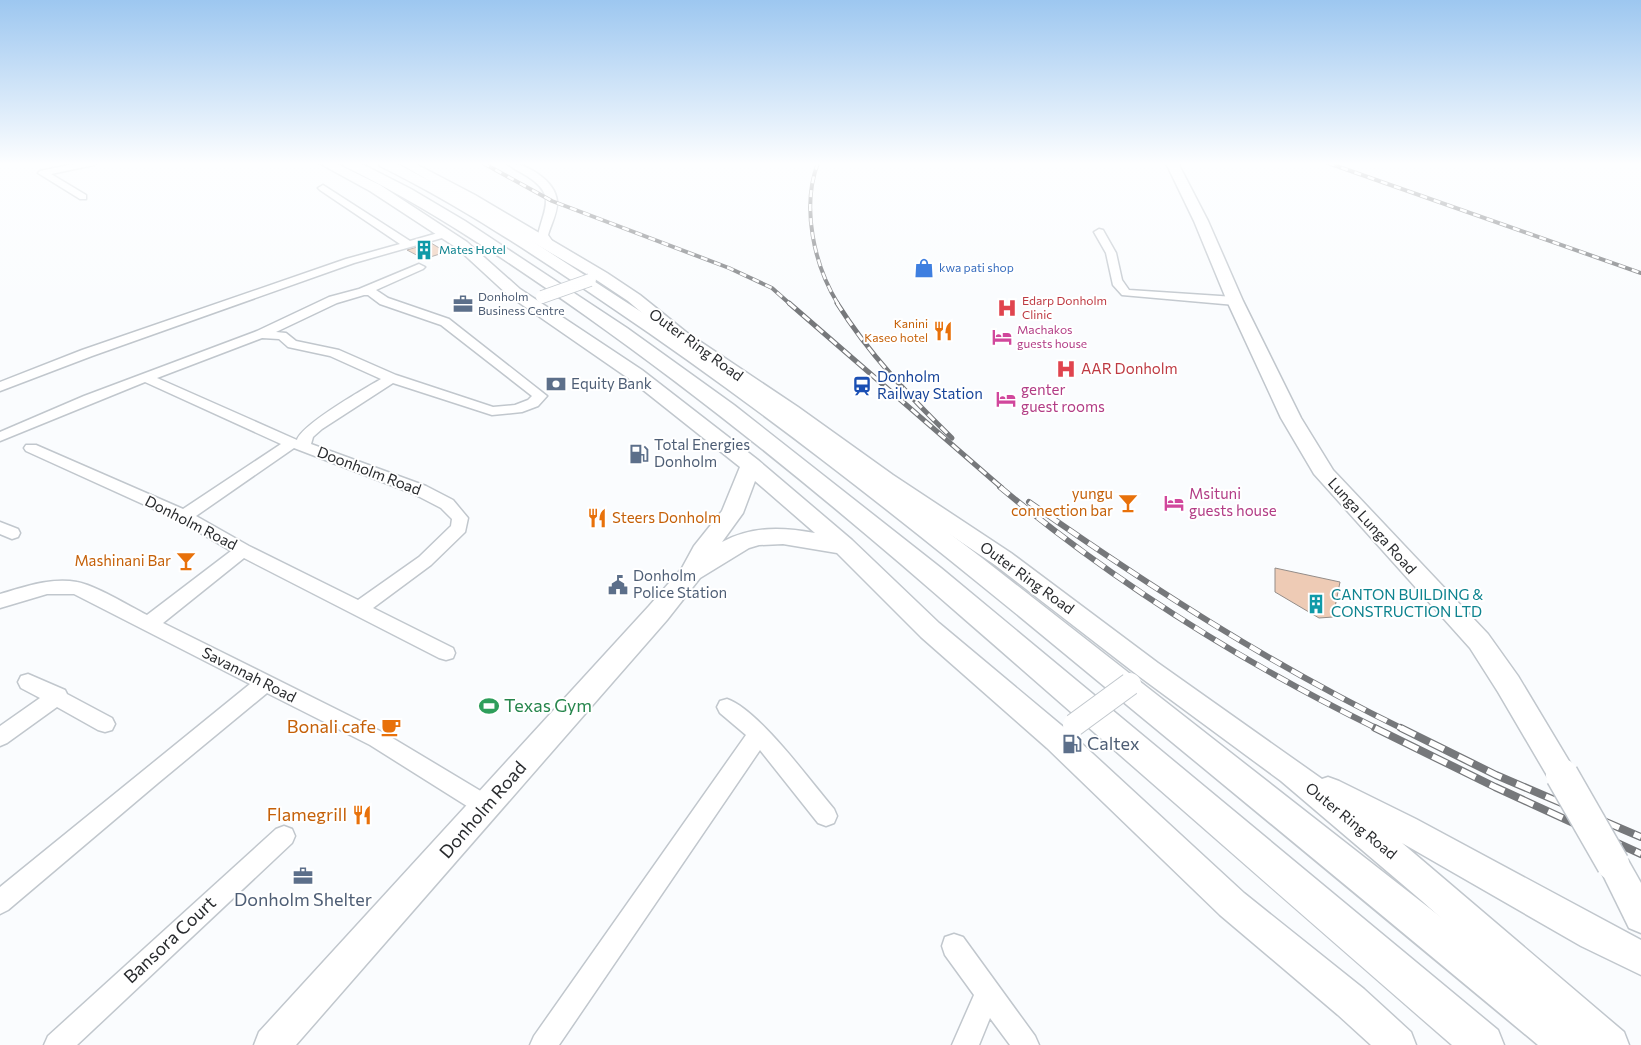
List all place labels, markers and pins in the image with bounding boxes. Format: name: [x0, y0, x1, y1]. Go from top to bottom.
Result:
building icon: Mates Hotel: [413, 239, 435, 261]
place label: Mates Hotel: [439, 242, 506, 256]
shop icon: kwa pati shop: [913, 257, 935, 279]
place label: kwa pati shop: [939, 260, 1014, 274]
place label: Donholm Business Centre: [478, 289, 565, 317]
office icon: Donholm Business Centre: [452, 293, 474, 315]
place label: Edarp Donholm Clinic: [1022, 293, 1107, 321]
hospital icon: Edarp Donholm Clinic: [996, 297, 1018, 319]
place label: Kanini Kaseo hotel: [864, 316, 928, 344]
restaurant icon: Kanini Kaseo hotel: [932, 320, 954, 342]
place label: Machakos guests house: [1017, 322, 1087, 350]
hotel icon: Machakos guests house: [991, 326, 1013, 348]
hospital icon: AAR Donholm: [1055, 358, 1077, 380]
place label: AAR Donholm: [1081, 359, 1178, 377]
place label: Donholm Railway Station: [877, 367, 983, 402]
bank icon: Equity Bank: [545, 373, 567, 395]
place label: Equity Bank: [571, 374, 652, 392]
station icon: Donholm Railway Station: [851, 375, 873, 397]
place label: genter guest rooms: [1021, 380, 1105, 415]
hotel icon: genter guest rooms: [995, 388, 1017, 410]
place label: Total Energies Donholm: [654, 435, 750, 470]
fuel station icon: Total Energies Donholm: [628, 443, 650, 465]
place label: yungu connection bar: [1011, 484, 1113, 519]
place label: Msituni guests house: [1189, 484, 1277, 519]
bar icon: yungu connection bar: [1117, 492, 1139, 514]
hotel icon: Msituni guests house: [1163, 492, 1185, 514]
restaurant icon: Steers Donholm: [586, 507, 608, 529]
place label: Steers Donholm: [612, 508, 721, 526]
bar icon: Mashinani Bar: [175, 550, 197, 572]
place label: Mashinani Bar: [74, 551, 171, 569]
place label: Donholm Police Station: [633, 566, 727, 601]
public building icon: Donholm Police Station: [607, 574, 629, 596]
place label: CANTON BUILDING & CONSTRUCTION LTD: [1331, 585, 1483, 620]
building icon: CANTON BUILDING & CONSTRUCTION LTD: [1305, 593, 1327, 615]
place label: Texas Gym: [504, 694, 592, 716]
sports icon: Texas Gym: [478, 695, 500, 717]
place label: Bonali cafe: [287, 715, 376, 737]
cafe icon: Bonali cafe: [380, 716, 402, 738]
place label: Caltex: [1087, 732, 1140, 754]
fuel station icon: Caltex: [1061, 733, 1083, 755]
place label: Flamegrill: [267, 803, 347, 825]
restaurant icon: Flamegrill: [351, 804, 373, 826]
office icon: Donholm Shelter: [292, 865, 314, 887]
place label: Donholm Shelter: [234, 888, 372, 910]

